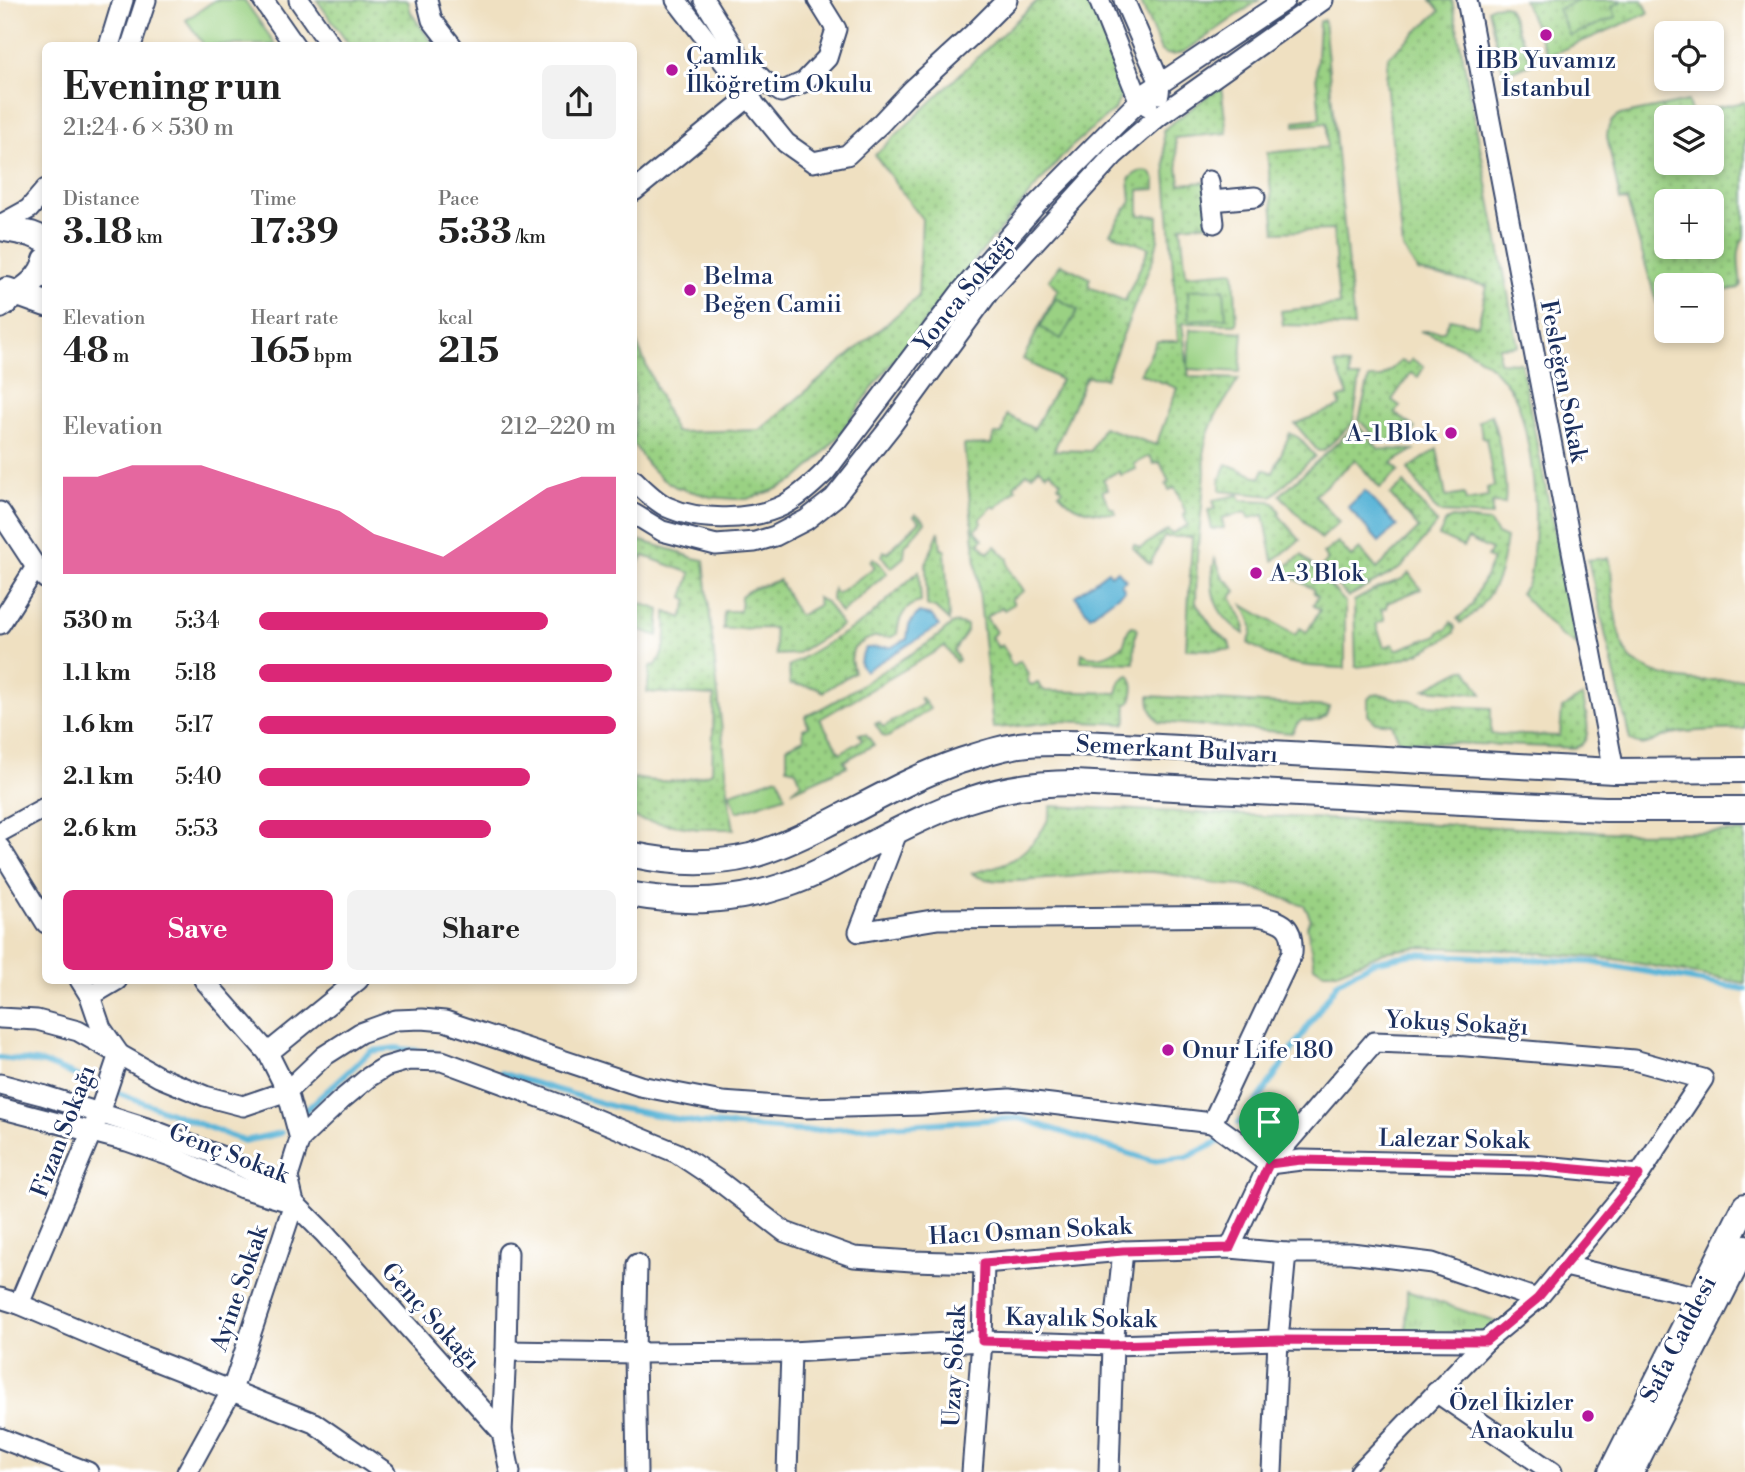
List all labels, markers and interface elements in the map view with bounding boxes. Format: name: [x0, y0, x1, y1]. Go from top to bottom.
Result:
map controls: [1654, 21, 1724, 343]
button: locate: [1654, 21, 1724, 91]
marker: İBB Yuvamız İstanbul: [1538, 27, 1554, 43]
place label: Çamlık İlköğretim Okulu: [686, 42, 872, 100]
place label: İBB Yuvamız İstanbul: [1476, 45, 1616, 104]
marker: Çamlık İlköğretim Okulu: [664, 62, 680, 78]
text: Evening run: [63, 64, 281, 111]
button: share: [542, 65, 616, 139]
button: layers: [1654, 105, 1724, 175]
text: 21:24 · 6 × 530 m: [63, 114, 234, 142]
text: Distance: [63, 187, 140, 211]
text: Time: [251, 187, 296, 211]
text: Pace: [438, 187, 479, 211]
button: +: [1654, 189, 1724, 259]
text: 3.18: [63, 211, 132, 254]
text: 17:39: [251, 211, 339, 254]
text: 5:33: [438, 211, 512, 254]
text: km: [132, 225, 163, 249]
text: /km: [512, 225, 546, 249]
street label: Yonca Sokağı: [907, 227, 1022, 360]
place label: Belma Beğen Camii: [703, 262, 842, 320]
button: −: [1654, 273, 1724, 343]
marker: Belma Beğen Camii: [682, 282, 698, 298]
street label: Fesleğen Sokak: [1533, 297, 1594, 466]
text: Elevation: [63, 306, 145, 330]
text: Heart rate: [251, 306, 338, 330]
text: kcal: [438, 306, 473, 330]
text: 48: [63, 330, 109, 373]
text: 165: [251, 330, 310, 373]
text: 215: [438, 330, 499, 373]
text: m: [109, 344, 129, 368]
text: bpm: [310, 344, 352, 368]
text: Elevation: [63, 413, 163, 441]
text: 212–220 m: [500, 413, 616, 441]
place label: A-1 Blok: [1345, 419, 1438, 449]
marker: A-1 Blok: [1443, 425, 1459, 441]
place label: A-3 Blok: [1269, 559, 1365, 589]
marker: A-3 Blok: [1248, 565, 1264, 581]
text: 530 m: [63, 607, 132, 635]
text: 5:34: [175, 607, 220, 635]
text: 1.1 km: [63, 659, 131, 687]
text: 5:18: [175, 659, 216, 687]
text: 1.6 km: [63, 711, 134, 739]
text: 5:17: [175, 711, 213, 739]
street label: Semerkant Bulvarı: [1075, 730, 1279, 770]
text: 2.1 km: [63, 763, 134, 791]
text: 5:40: [175, 763, 222, 791]
text: 2.6 km: [63, 815, 137, 843]
text: 5:53: [175, 815, 218, 843]
button: Save: [63, 890, 333, 970]
button: Share: [347, 890, 616, 970]
street label: Yokuş Sokağı: [1383, 1005, 1529, 1043]
place label: Onur Life 180: [1182, 1036, 1334, 1066]
marker: Onur Life 180: [1160, 1042, 1176, 1058]
street label: Fizan Sokağı: [25, 1061, 103, 1202]
pin: [1239, 1092, 1299, 1164]
icon: arrive: [1250, 1103, 1288, 1141]
street label: Genç Sokak: [164, 1117, 294, 1191]
street label: Lalezar Sokak: [1378, 1124, 1531, 1156]
street label: Hacı Osman Sokak: [928, 1212, 1134, 1252]
street label: Ayine Sokak: [204, 1220, 276, 1356]
street label: Genç Sokağı: [374, 1257, 486, 1377]
street label: Safa Caddesi: [1634, 1271, 1724, 1408]
street label: Uzay Sokak: [937, 1303, 973, 1428]
street label: Kayalık Sokak: [1005, 1303, 1159, 1335]
place label: Özel İkizler Anaokulu: [1449, 1387, 1574, 1446]
marker: Özel İkizler Anaokulu: [1580, 1408, 1596, 1424]

